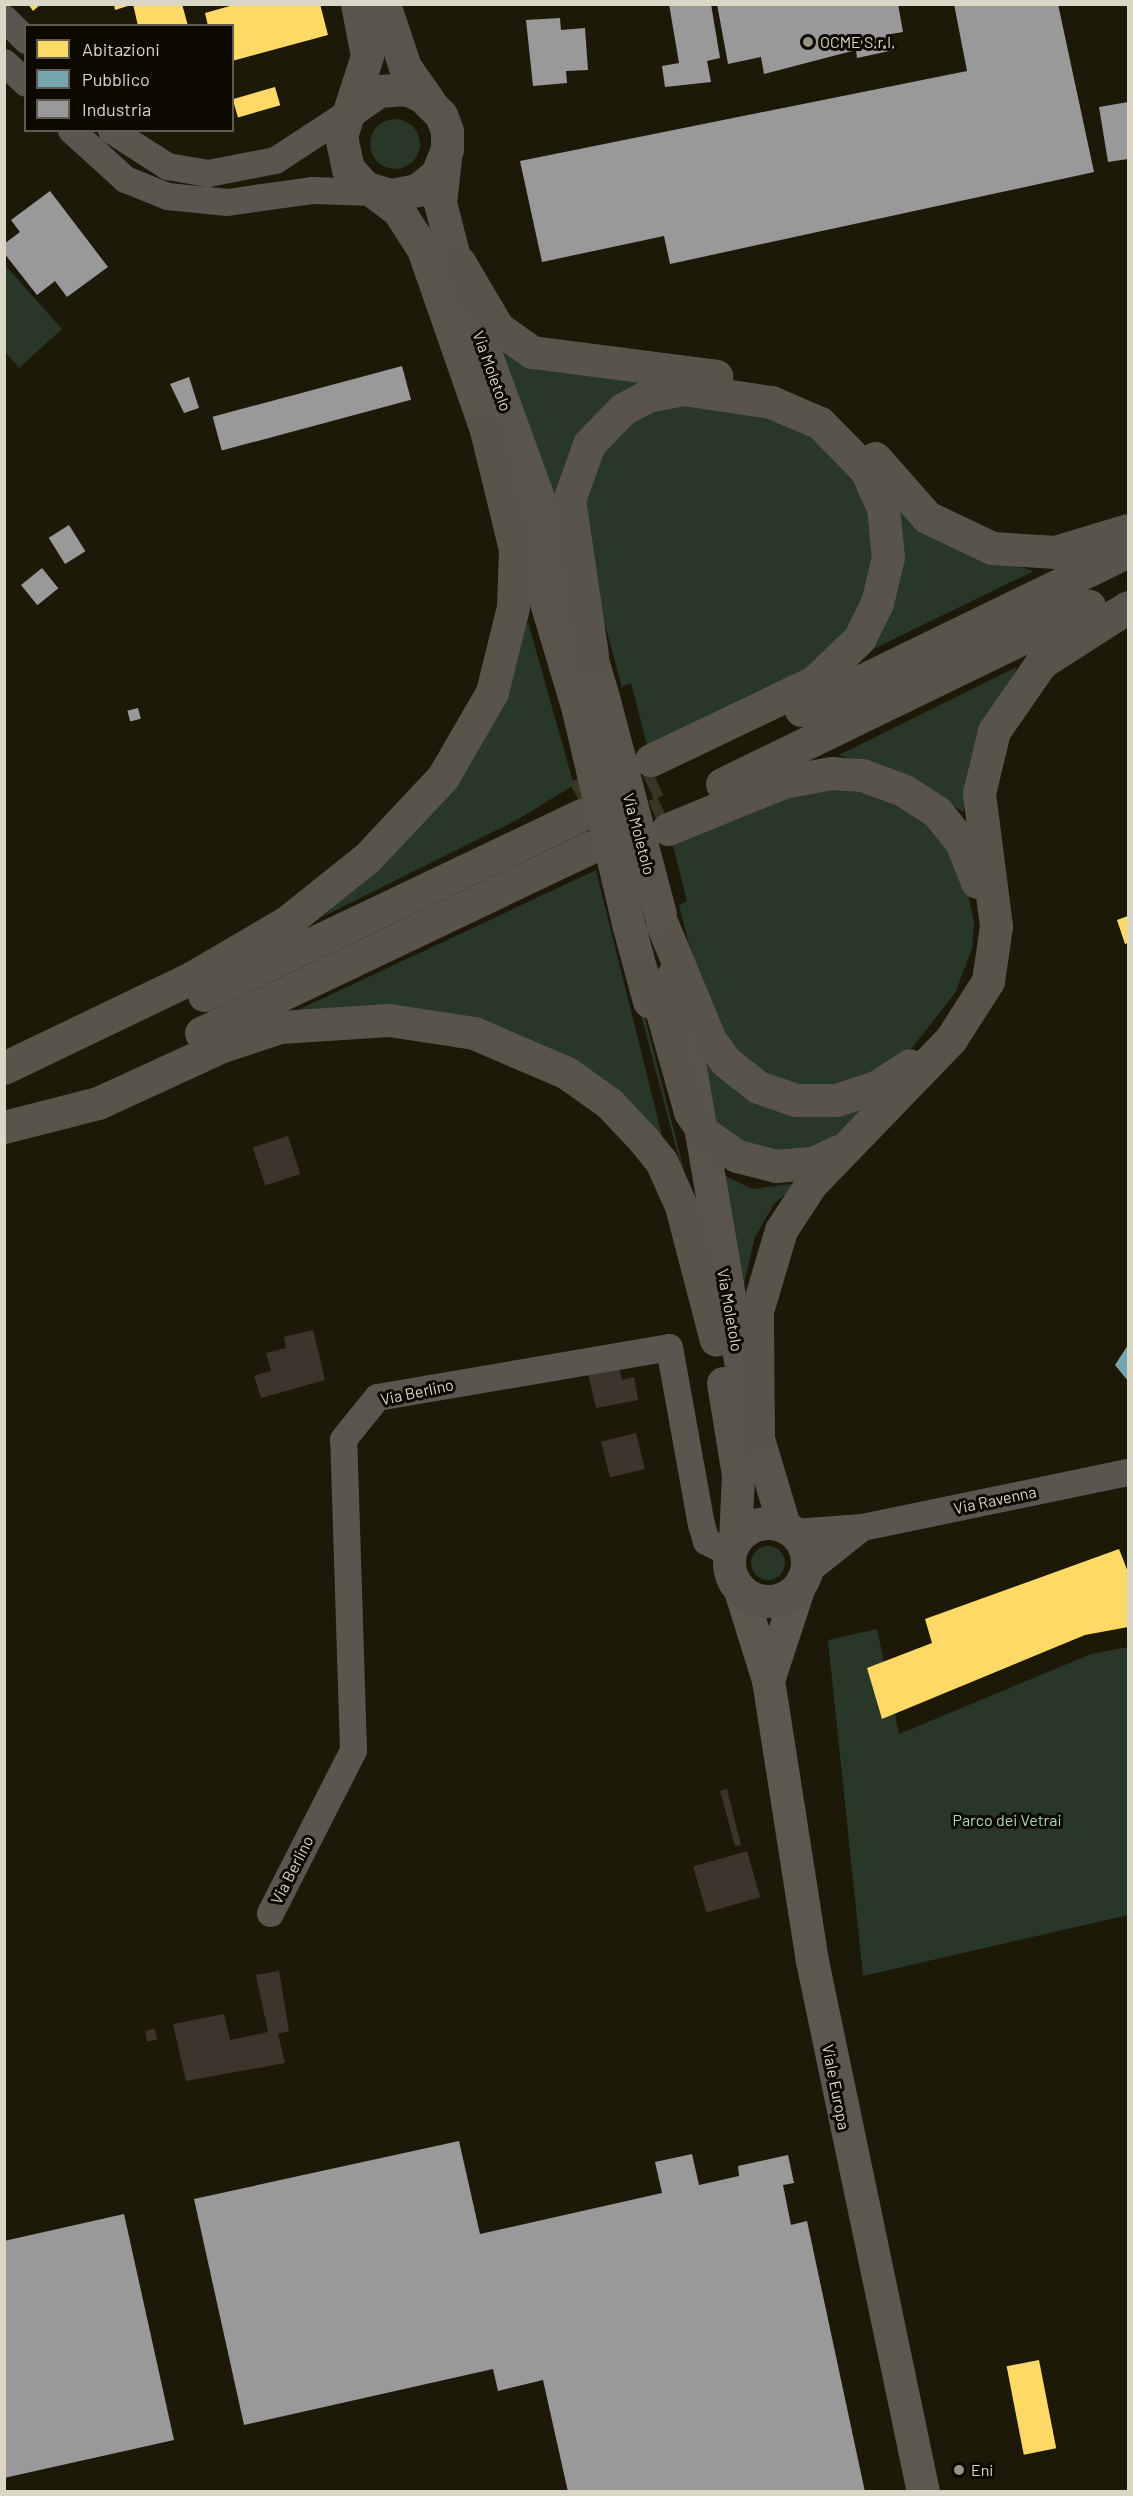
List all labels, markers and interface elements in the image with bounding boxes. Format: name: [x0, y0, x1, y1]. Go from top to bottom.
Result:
legend: [24, 24, 234, 132]
place label: OCME S.r.l.: [820, 32, 895, 52]
marker: OCME S.r.l.: [801, 35, 815, 49]
text: Abitazioni: [82, 38, 160, 60]
text: Pubblico: [82, 68, 150, 90]
text: Industria: [82, 98, 151, 120]
street label: Via Moletolo: [469, 328, 515, 414]
street label: Via Moletolo: [619, 791, 659, 877]
street label: Via Moletolo: [713, 1267, 747, 1353]
street label: Via Berlino: [379, 1375, 455, 1409]
street label: Via Ravenna: [952, 1482, 1038, 1518]
park label: Parco dei Vetrai: [952, 1810, 1062, 1830]
street label: Via Berlino: [267, 1833, 317, 1907]
street label: Viale Europa: [818, 2043, 854, 2131]
place label: Eni: [971, 2460, 993, 2480]
marker: Eni: [952, 2463, 966, 2477]

